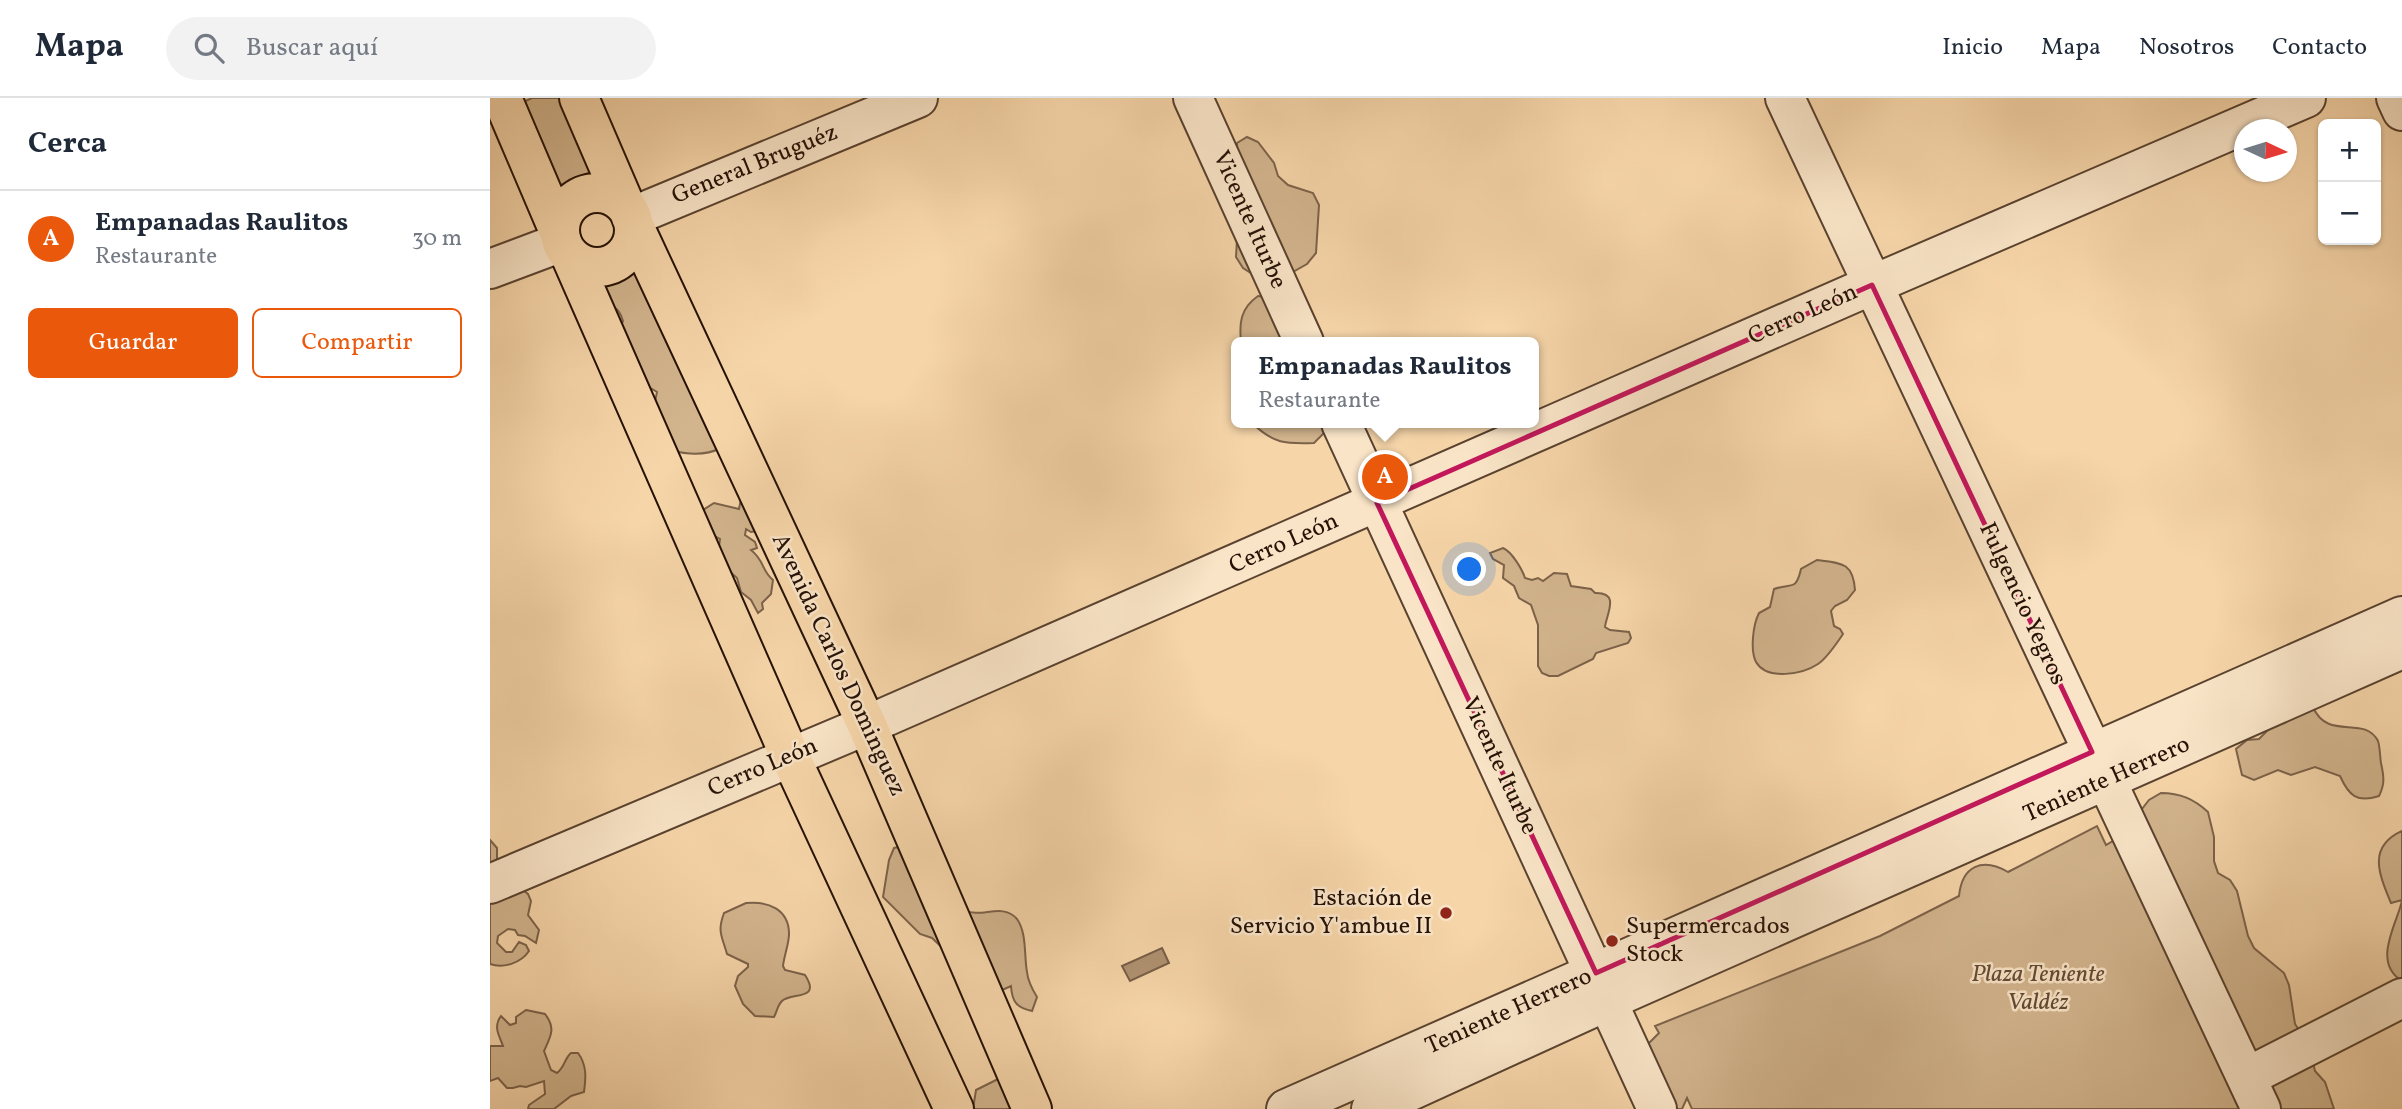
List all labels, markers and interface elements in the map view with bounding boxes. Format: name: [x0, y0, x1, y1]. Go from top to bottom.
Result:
search box: [166, 17, 656, 80]
text: Mapa: [35, 25, 124, 71]
icon: search: [190, 29, 228, 67]
text: Buscar aquí: [246, 30, 378, 66]
text: Inicio: [1942, 31, 2003, 65]
text: Mapa: [2041, 31, 2101, 65]
text: Nosotros: [2139, 31, 2234, 65]
text: Contacto: [2272, 31, 2367, 65]
street label: General Bruguéz: [667, 116, 843, 214]
north arrow: [2234, 119, 2297, 182]
map controls: [2318, 119, 2381, 245]
button: +: [2318, 119, 2381, 182]
text: Cerca: [28, 123, 107, 165]
street label: Vicente Iturbe: [1203, 145, 1295, 295]
button: −: [2318, 182, 2381, 245]
text: Empanadas Raulitos: [95, 205, 348, 241]
text: A: [43, 223, 59, 255]
text: 30 m: [412, 223, 462, 255]
text: Restaurante: [95, 241, 217, 273]
street label: Cerro León: [1743, 276, 1863, 354]
button: Guardar: [28, 308, 238, 378]
button: Compartir: [252, 308, 462, 378]
popup: [1231, 337, 1539, 428]
text: Empanadas Raulitos: [1258, 349, 1512, 385]
text: Restaurante: [1258, 385, 1380, 417]
pin: A: [1362, 451, 1408, 503]
street label: Cerro León: [1224, 505, 1344, 583]
street label: Fulgencio Yegros: [1969, 517, 2075, 691]
street label: Avenida Carlos Dominguez: [762, 528, 914, 802]
your location: [1452, 552, 1486, 586]
street label: Vicente Iturbe: [1452, 692, 1546, 840]
street label: Teniente Herrero: [2018, 728, 2196, 832]
street label: Cerro León: [703, 730, 823, 806]
place label: Estación de Servicio Y'ambue II: [1230, 882, 1432, 944]
marker: Estación de Servicio Y'ambue II: [1438, 905, 1454, 921]
place label: Supermercados Stock: [1626, 910, 1790, 972]
marker: Supermercados Stock: [1604, 933, 1620, 949]
park label: Plaza Teniente Valdéz: [1972, 958, 2105, 1020]
street label: Teniente Herrero: [1420, 960, 1598, 1064]

